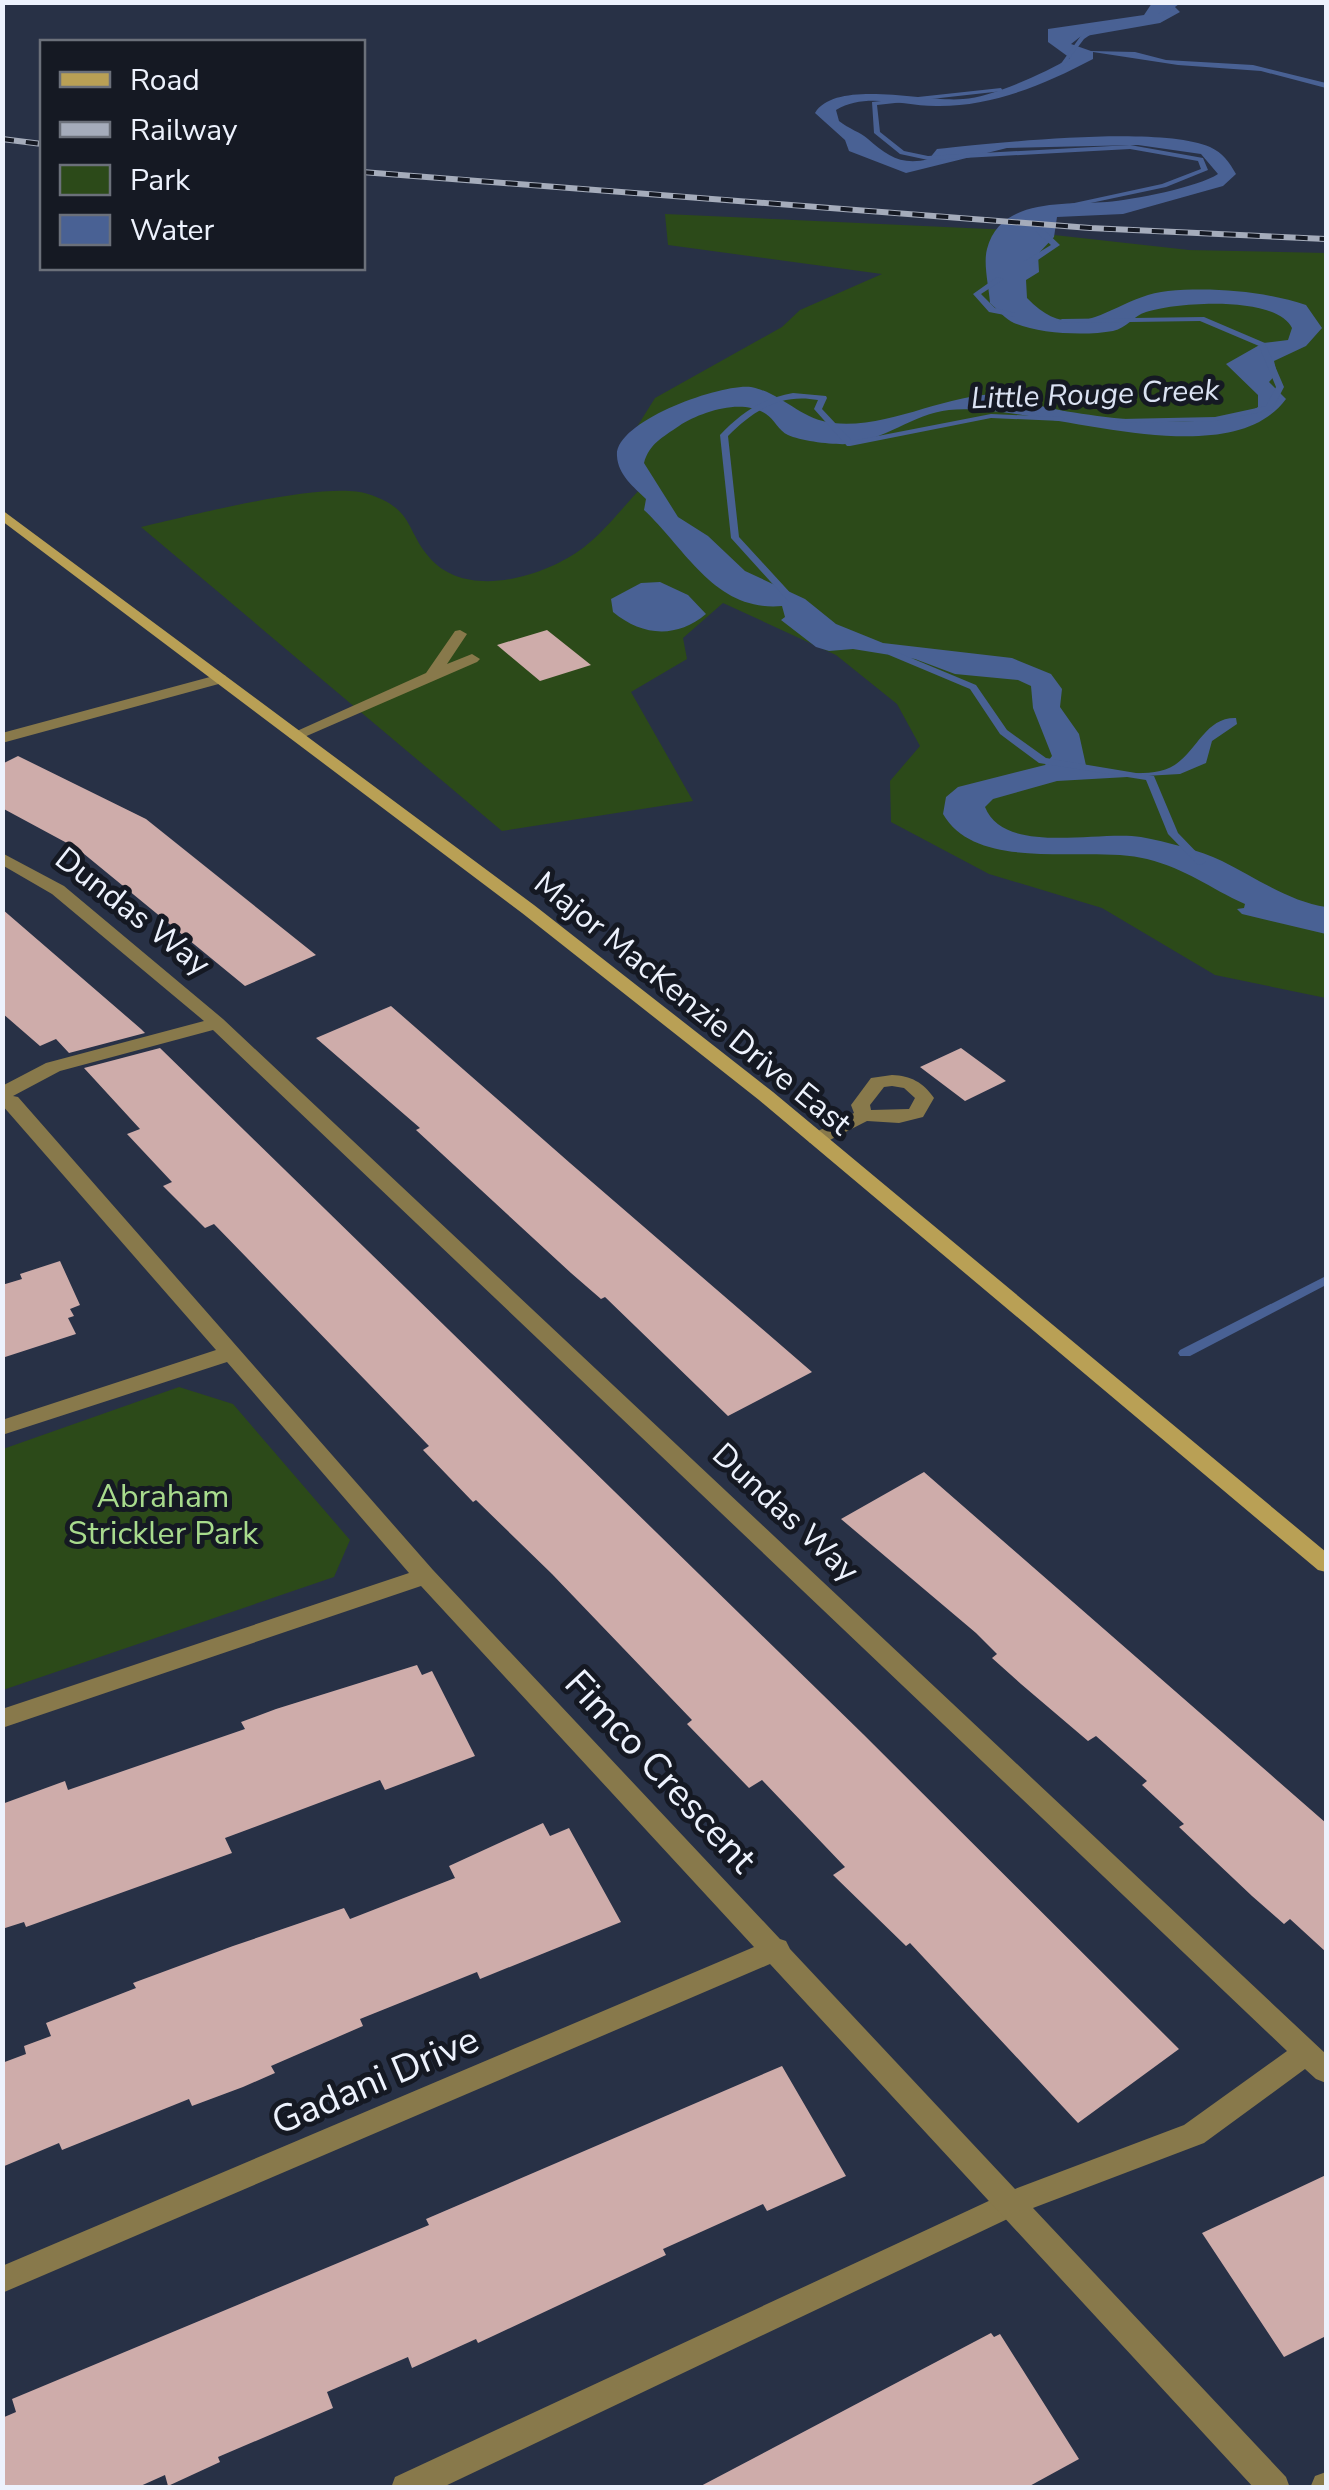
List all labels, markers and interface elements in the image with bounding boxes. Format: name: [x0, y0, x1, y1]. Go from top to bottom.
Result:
legend: [40, 40, 365, 270]
text: Road: [130, 60, 200, 101]
text: Railway: [130, 110, 238, 151]
text: Park: [130, 160, 191, 201]
text: Water: [130, 210, 215, 251]
water label: Little Rouge Creek: [970, 370, 1221, 419]
street label: Dundas Way: [46, 837, 220, 986]
street label: Major MacKenzie Drive East: [525, 862, 861, 1145]
street label: Dundas Way: [703, 1433, 869, 1592]
park label: Abraham Strickler Park: [68, 1475, 259, 1555]
street label: Fimco Crescent: [553, 1659, 768, 1884]
street label: Gadani Drive: [264, 2014, 487, 2147]

